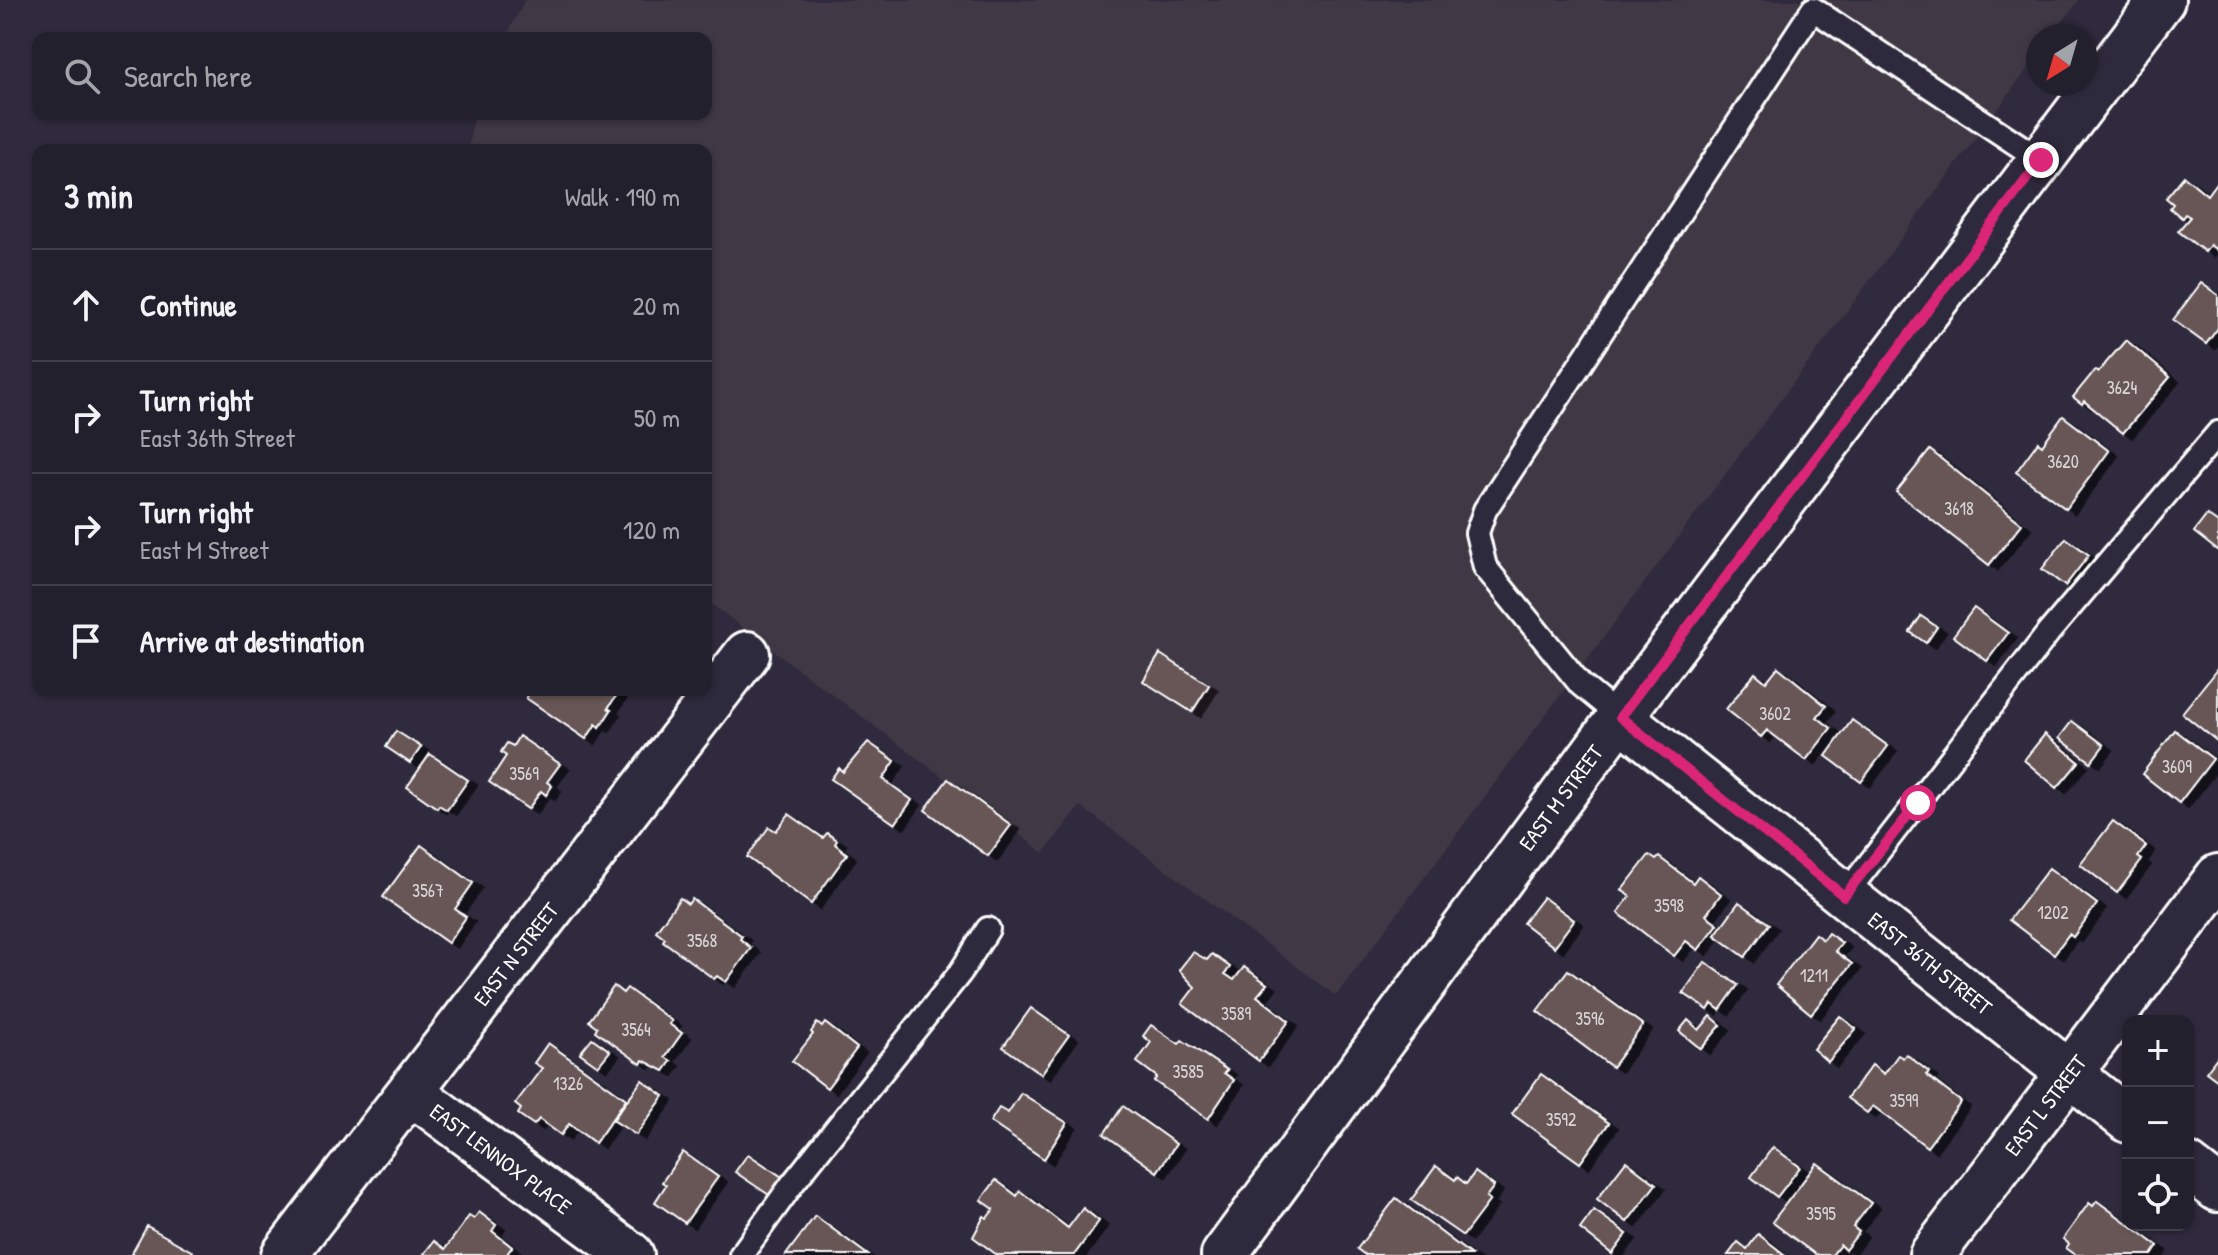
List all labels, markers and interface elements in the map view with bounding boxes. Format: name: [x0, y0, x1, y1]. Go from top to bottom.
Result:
north arrow: [2026, 24, 2098, 96]
search box: [32, 32, 712, 120]
icon: search: [60, 54, 104, 98]
text: Search here: [124, 56, 252, 96]
route end: [2023, 142, 2059, 178]
text: 3 min: [64, 173, 133, 219]
text: Walk · 190 m: [565, 179, 680, 214]
icon: ahead: [64, 283, 108, 327]
text: Continue: [140, 285, 237, 325]
text: 20 m: [633, 288, 680, 323]
house number: 3624: [2107, 375, 2137, 400]
text: Turn right: [140, 380, 253, 420]
icon: right: [64, 395, 108, 439]
text: 50 m: [634, 400, 680, 435]
text: East 36th Street: [140, 420, 295, 455]
house number: 3620: [2047, 449, 2079, 474]
text: Turn right: [140, 492, 253, 532]
house number: 3618: [1944, 496, 1974, 521]
icon: right: [64, 507, 108, 551]
text: 120 m: [623, 512, 680, 547]
text: East M Street: [140, 532, 269, 567]
icon: arrive: [64, 619, 108, 663]
text: Arrive at destination: [140, 621, 365, 661]
house number: 3602: [1759, 701, 1791, 726]
street label: EAST M STREET: [1512, 738, 1610, 856]
house number: 3609: [2162, 754, 2192, 779]
house number: 3569: [509, 761, 539, 786]
route start: [1900, 785, 1936, 821]
house number: 3567: [412, 878, 444, 903]
house number: 3598: [1654, 893, 1684, 918]
street label: EAST N STREET: [467, 896, 566, 1012]
house number: 1202: [2037, 900, 2069, 925]
street label: EAST 36TH STREET: [1862, 905, 1999, 1022]
house number: 3568: [687, 928, 718, 953]
house number: 1211: [1800, 963, 1828, 988]
house number: 3589: [1221, 1001, 1251, 1026]
house number: 3596: [1575, 1006, 1605, 1031]
map controls: [2122, 1015, 2194, 1231]
button: +: [2122, 1015, 2194, 1087]
house number: 3564: [621, 1017, 651, 1042]
street label: EAST L STREET: [1997, 1048, 2094, 1162]
house number: 3585: [1172, 1059, 1204, 1084]
house number: 1326: [553, 1071, 583, 1096]
button: −: [2122, 1087, 2194, 1159]
house number: 3599: [1890, 1088, 1919, 1113]
street label: EAST LENNOX PLACE: [424, 1096, 578, 1221]
house number: 3592: [1546, 1107, 1577, 1132]
button: locate: [2122, 1159, 2194, 1231]
house number: 3595: [1806, 1201, 1836, 1226]

